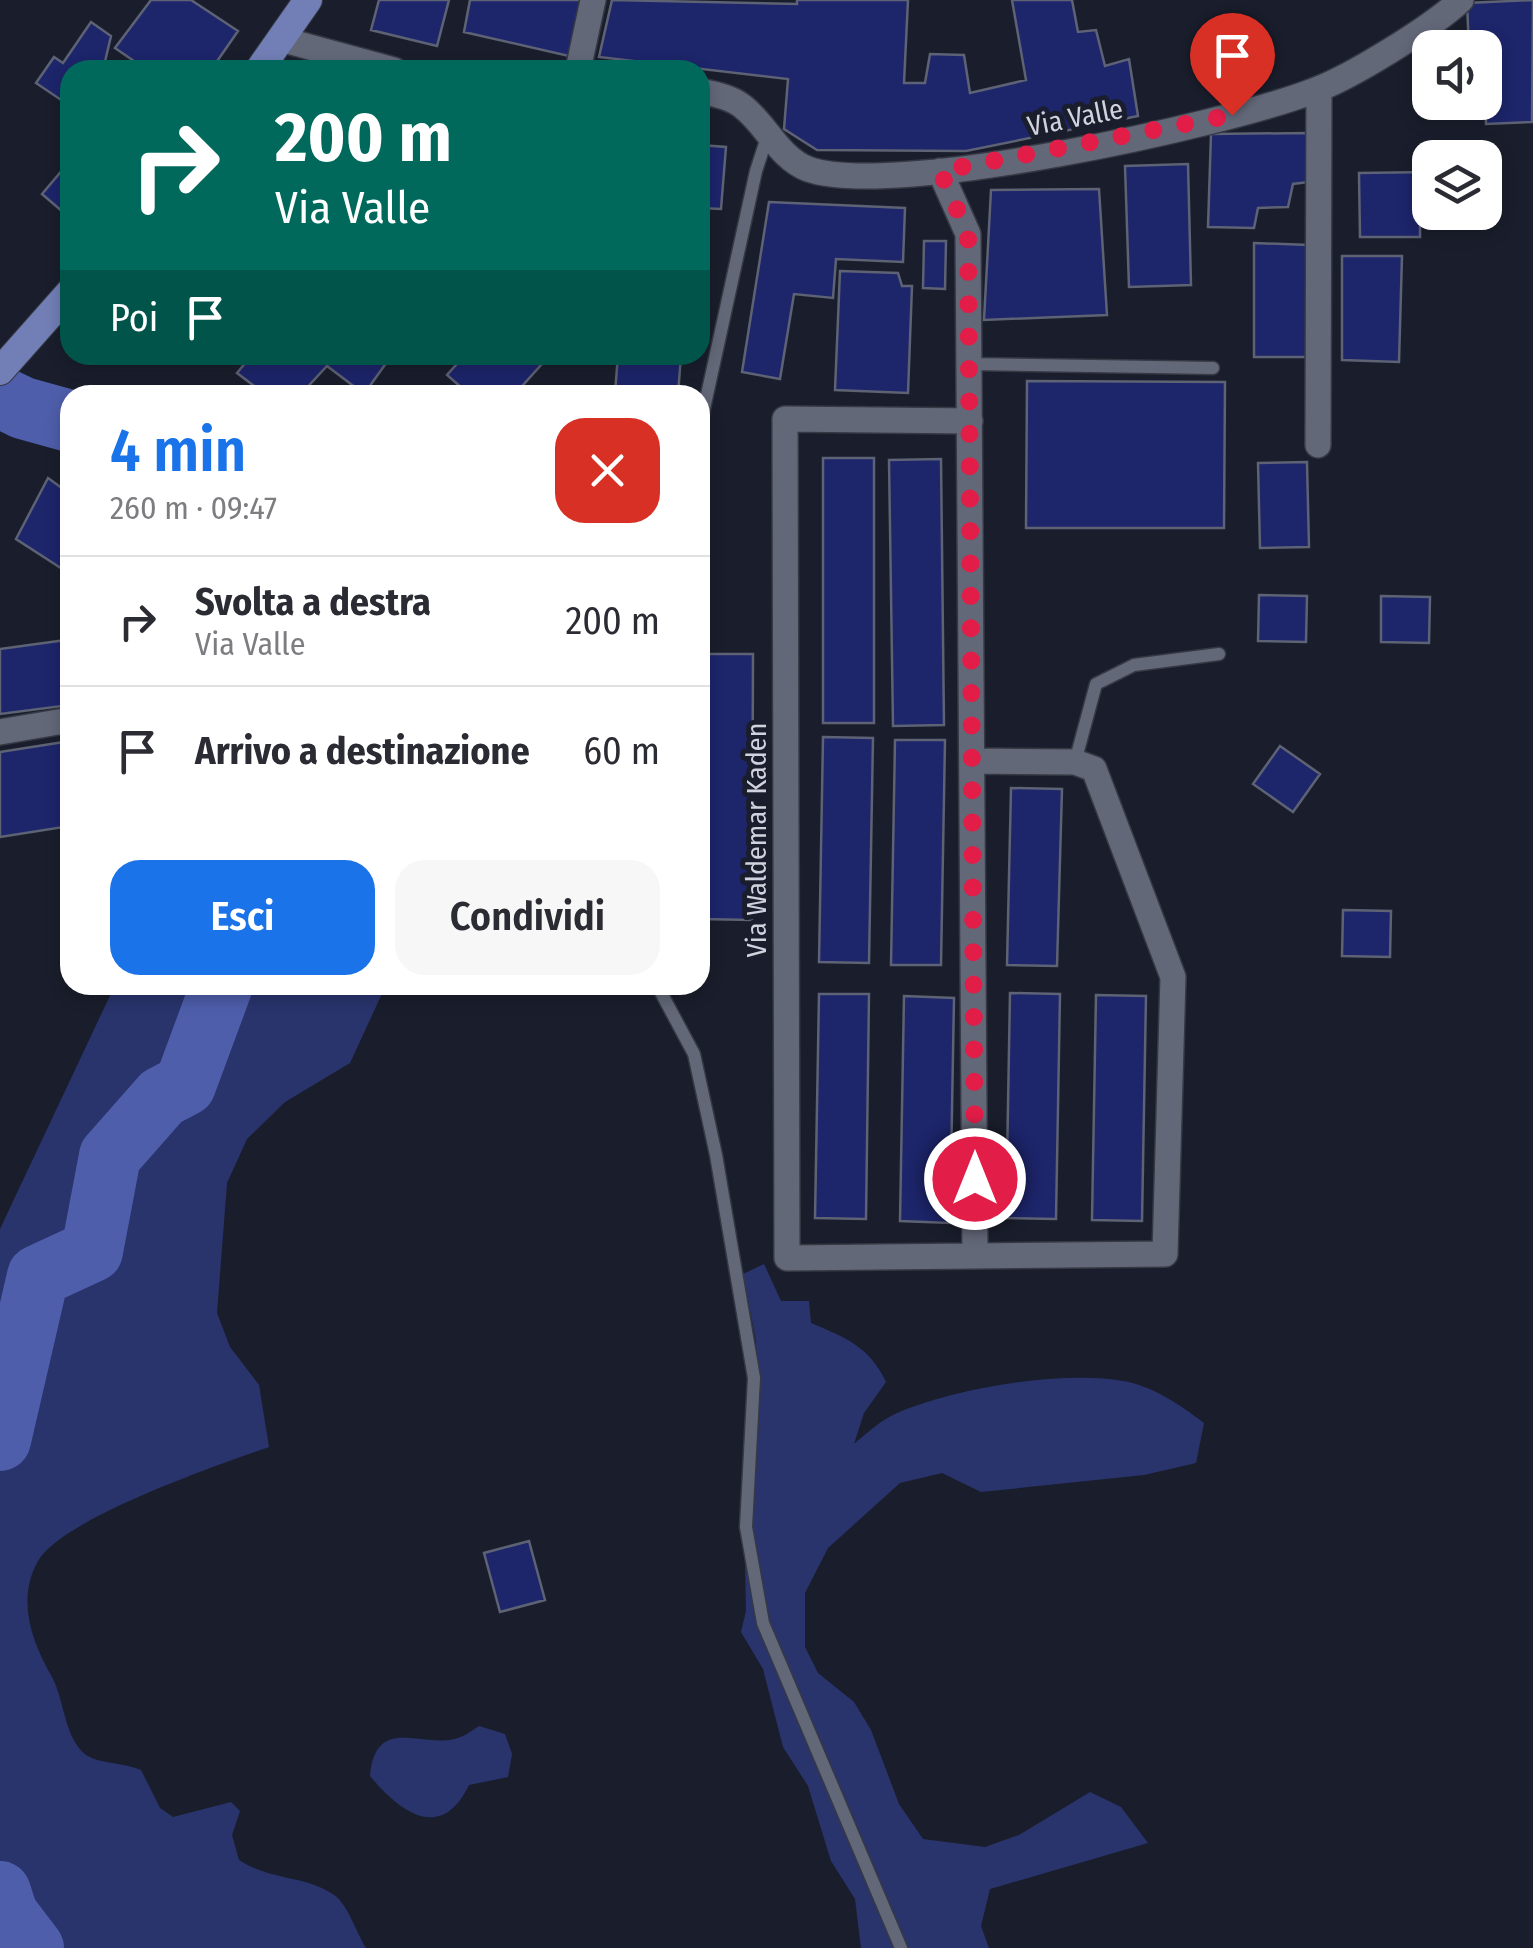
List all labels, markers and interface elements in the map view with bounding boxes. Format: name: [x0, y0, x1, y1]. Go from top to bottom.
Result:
pin: [1190, 13, 1275, 116]
icon: arrive: [1205, 28, 1260, 83]
map controls: [1412, 30, 1502, 230]
button: sound: [1412, 30, 1502, 120]
street label: Via Valle: [1024, 92, 1126, 143]
text: 200 m: [275, 96, 452, 180]
icon: right: [110, 100, 240, 230]
button: layers: [1412, 140, 1502, 230]
text: Via Valle: [275, 181, 430, 235]
icon: arrive: [178, 290, 233, 345]
text: Poi: [110, 295, 158, 341]
text: 4 min: [110, 415, 246, 487]
button: close: [555, 418, 660, 523]
text: 260 m · 09:47: [110, 489, 277, 527]
text: Svolta a destra: [195, 579, 431, 625]
icon: right: [110, 594, 165, 649]
text: 200 m: [565, 598, 660, 644]
text: Via Valle: [195, 625, 305, 663]
street label: Via Waldemar Kaden: [740, 723, 773, 957]
icon: arrive: [110, 724, 165, 779]
text: Arrivo a destinazione: [195, 728, 530, 774]
text: 60 m: [583, 728, 660, 774]
button: Esci: [110, 860, 375, 975]
button: Condividi: [395, 860, 660, 975]
position arrow: [923, 1127, 1027, 1231]

